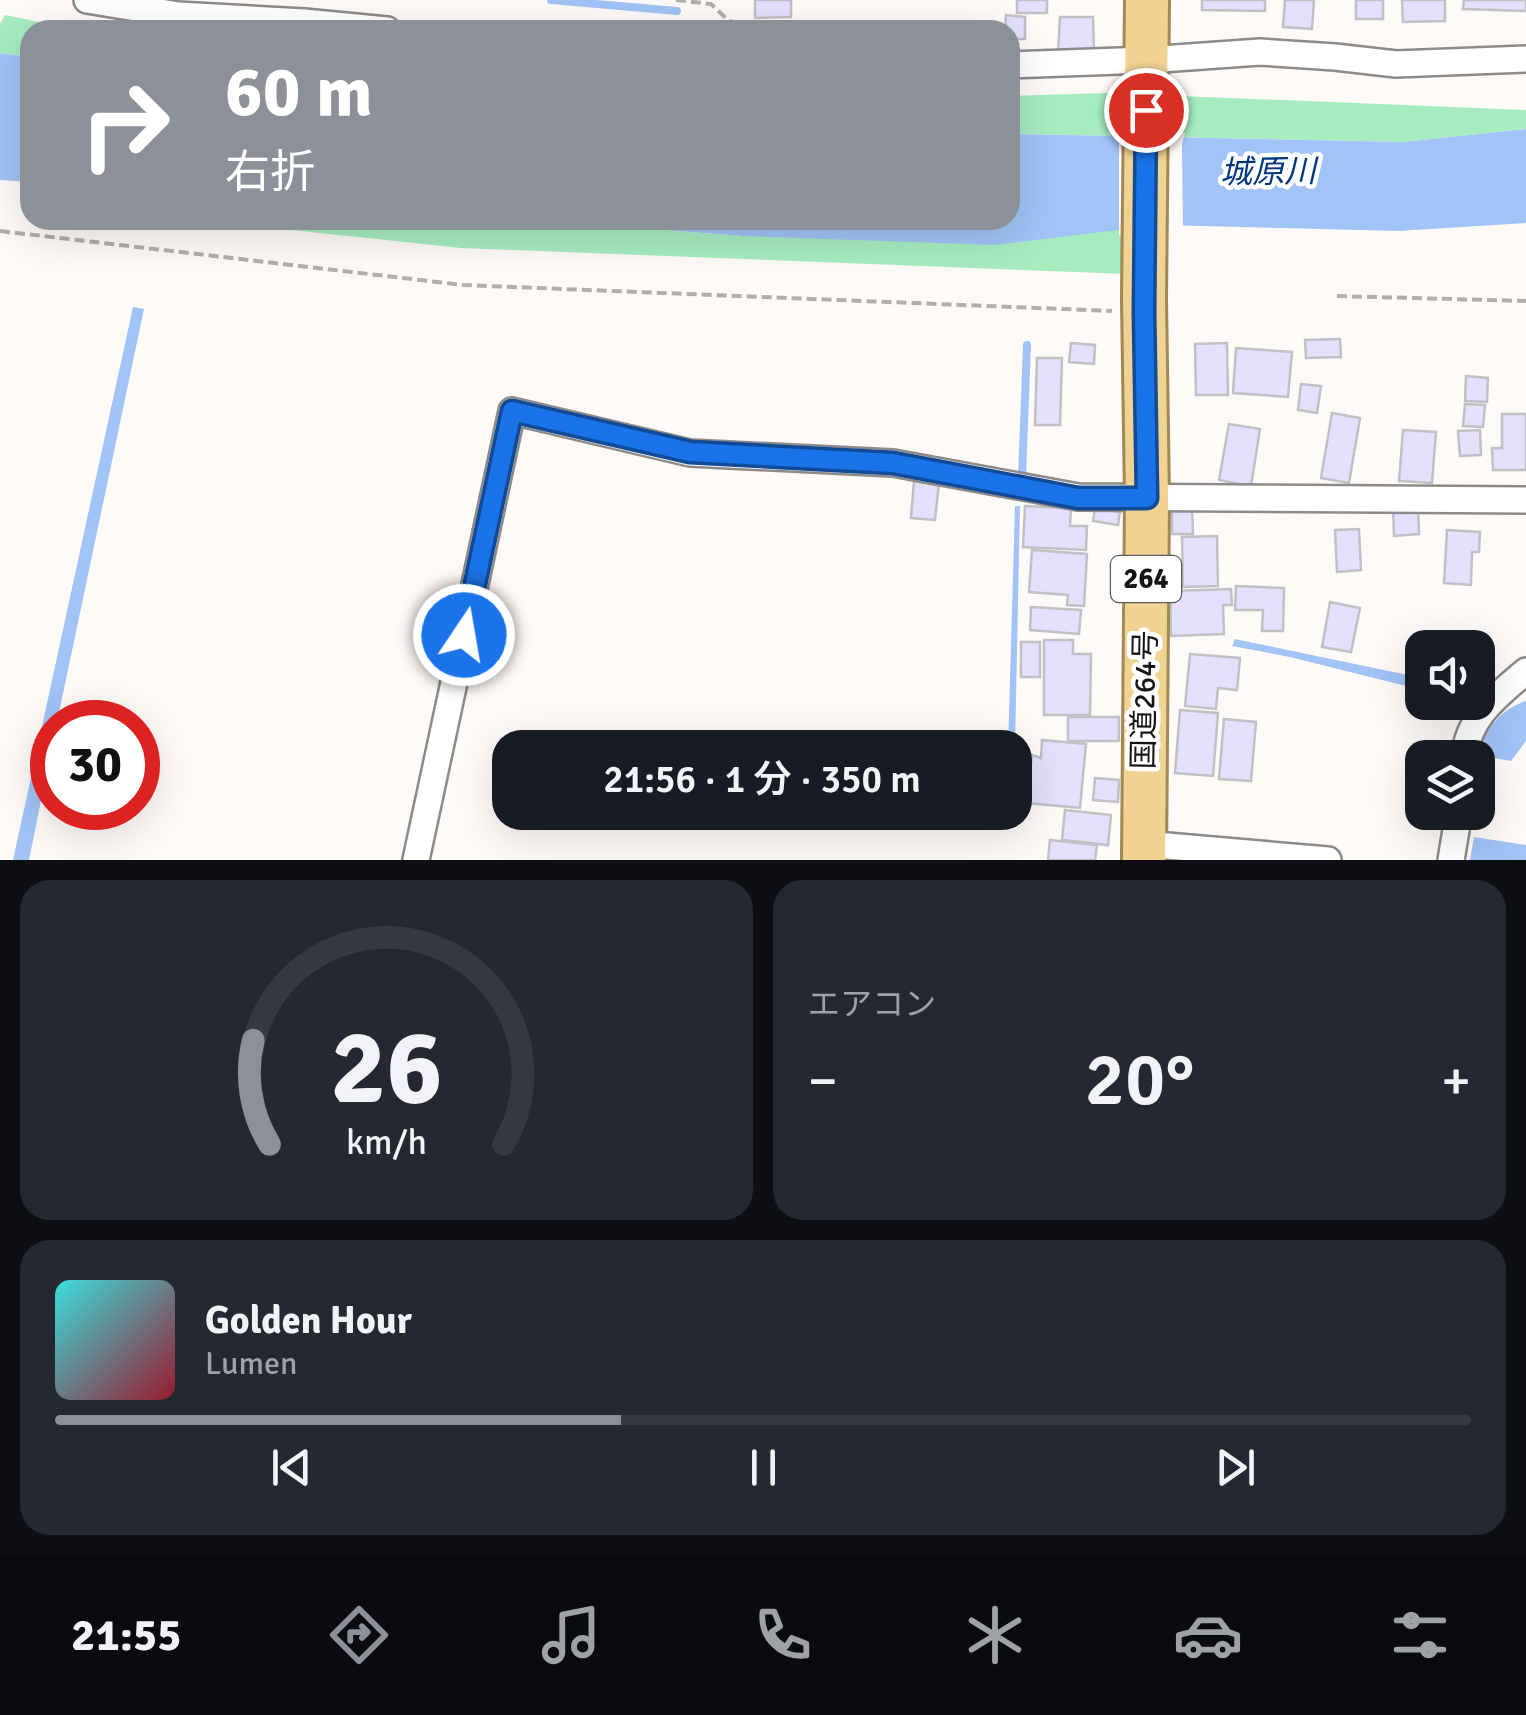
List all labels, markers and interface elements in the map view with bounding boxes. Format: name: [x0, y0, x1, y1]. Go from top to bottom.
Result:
text: 60 m: [225, 49, 373, 135]
icon: right: [60, 60, 190, 190]
pin: [1104, 68, 1189, 153]
icon: arrive: [1119, 83, 1174, 138]
text: 右折: [225, 145, 315, 200]
water label: 城原川: [1220, 152, 1319, 192]
road number: 264: [1111, 556, 1181, 602]
position arrow: [412, 583, 516, 687]
street label: 国道264号: [1125, 630, 1165, 770]
map controls: [1405, 630, 1495, 830]
button: sound: [1405, 630, 1495, 720]
speed limit sign: 30: [30, 700, 160, 830]
button: layers: [1405, 740, 1495, 830]
text: 21:56 · 1 分 · 350 m: [603, 756, 921, 803]
text: エアコン: [808, 985, 936, 1024]
text: 26: [330, 1004, 443, 1132]
text: 20°: [1085, 1033, 1194, 1126]
text: −: [808, 1047, 838, 1115]
text: +: [1441, 1047, 1471, 1115]
text: km/h: [346, 1120, 427, 1164]
text: Golden Hour: [205, 1297, 412, 1344]
text: Lumen: [205, 1344, 297, 1383]
icon: previous: [264, 1440, 319, 1495]
icon: pause: [736, 1440, 791, 1495]
icon: next: [1208, 1440, 1263, 1495]
icon: directions: [324, 1600, 394, 1670]
icon: music: [536, 1600, 606, 1670]
icon: phone: [748, 1600, 818, 1670]
icon: climate: [960, 1600, 1030, 1670]
icon: car: [1173, 1600, 1243, 1670]
icon: filters: [1385, 1600, 1455, 1670]
text: 21:55: [71, 1608, 182, 1663]

